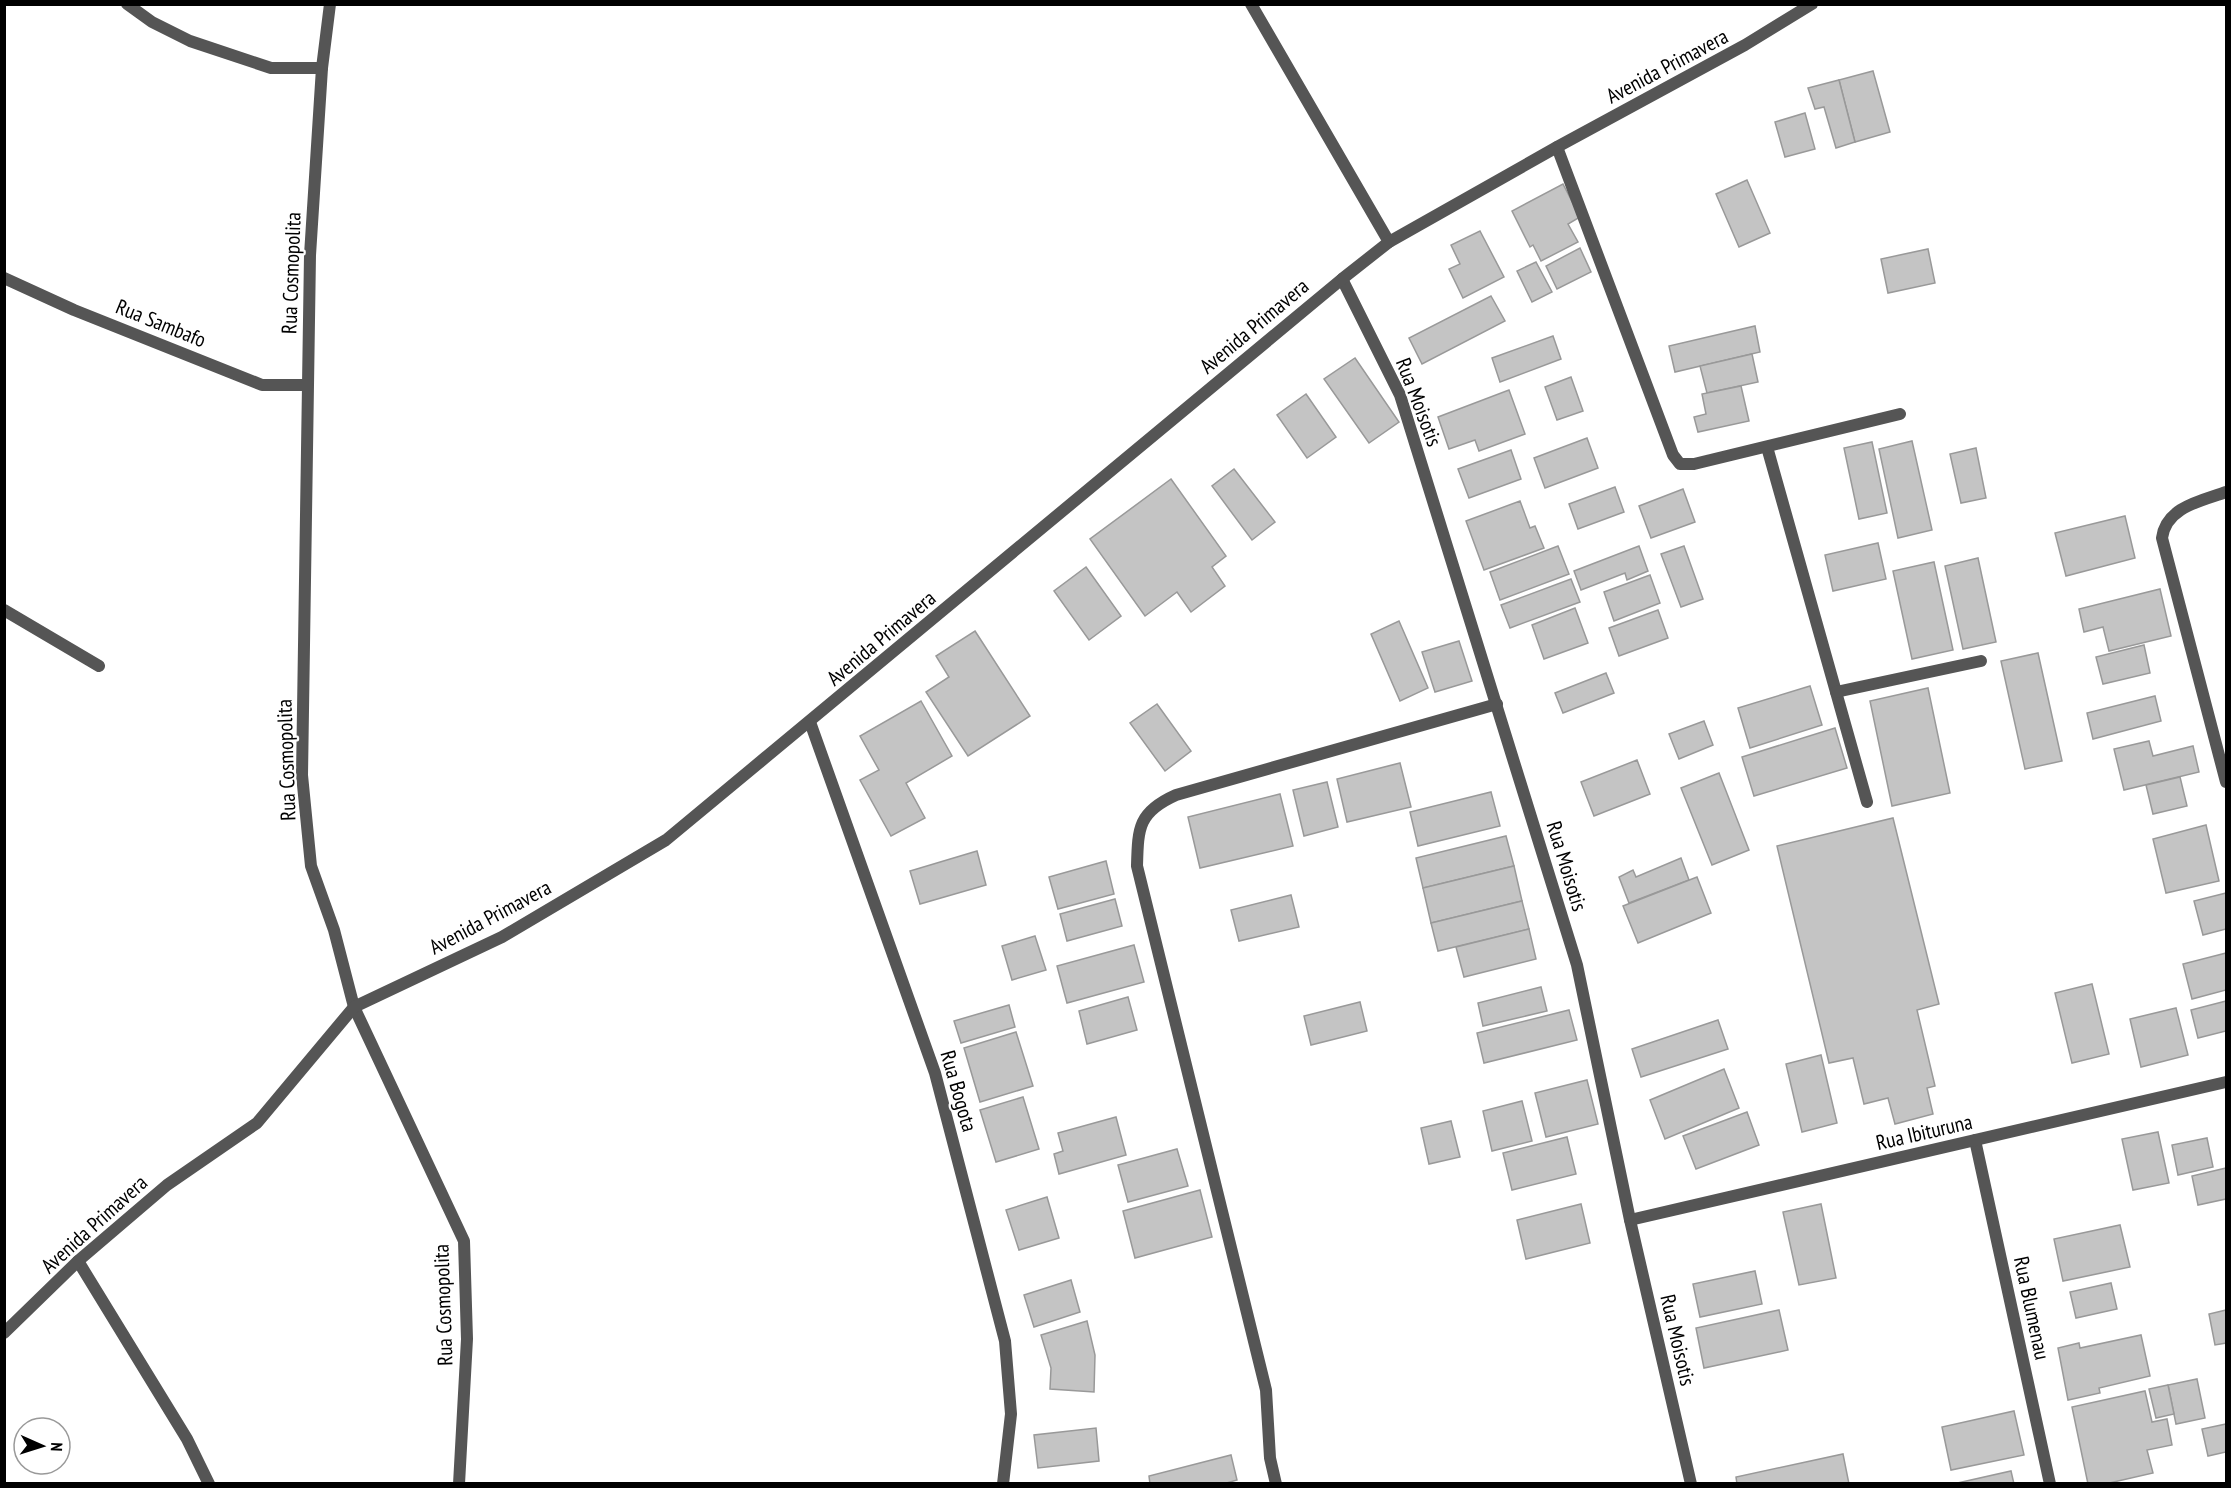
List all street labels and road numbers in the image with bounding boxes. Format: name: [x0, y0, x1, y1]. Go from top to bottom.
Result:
street label: Avenida Primavera: [1601, 23, 1733, 109]
street label: Rua Cosmopolita: [275, 212, 307, 334]
street label: Avenida Primavera: [1194, 273, 1314, 379]
street label: Rua Sambafo: [112, 293, 210, 353]
street label: Rua Moisotis: [1390, 354, 1448, 450]
street label: Avenida Primavera: [821, 585, 941, 691]
street label: Rua Cosmopolita: [270, 699, 302, 821]
street label: Rua Moisotis: [1541, 818, 1593, 914]
street label: Avenida Primavera: [424, 874, 556, 960]
street label: Rua Bogota: [935, 1047, 983, 1135]
street label: Rua Ibituruna: [1873, 1108, 1975, 1156]
street label: Avenida Primavera: [35, 1169, 153, 1279]
street label: Rua Cosmopolita: [427, 1244, 459, 1366]
street label: Rua Blumenau: [2008, 1254, 2056, 1362]
street label: Rua Moisotis: [1654, 1292, 1702, 1388]

